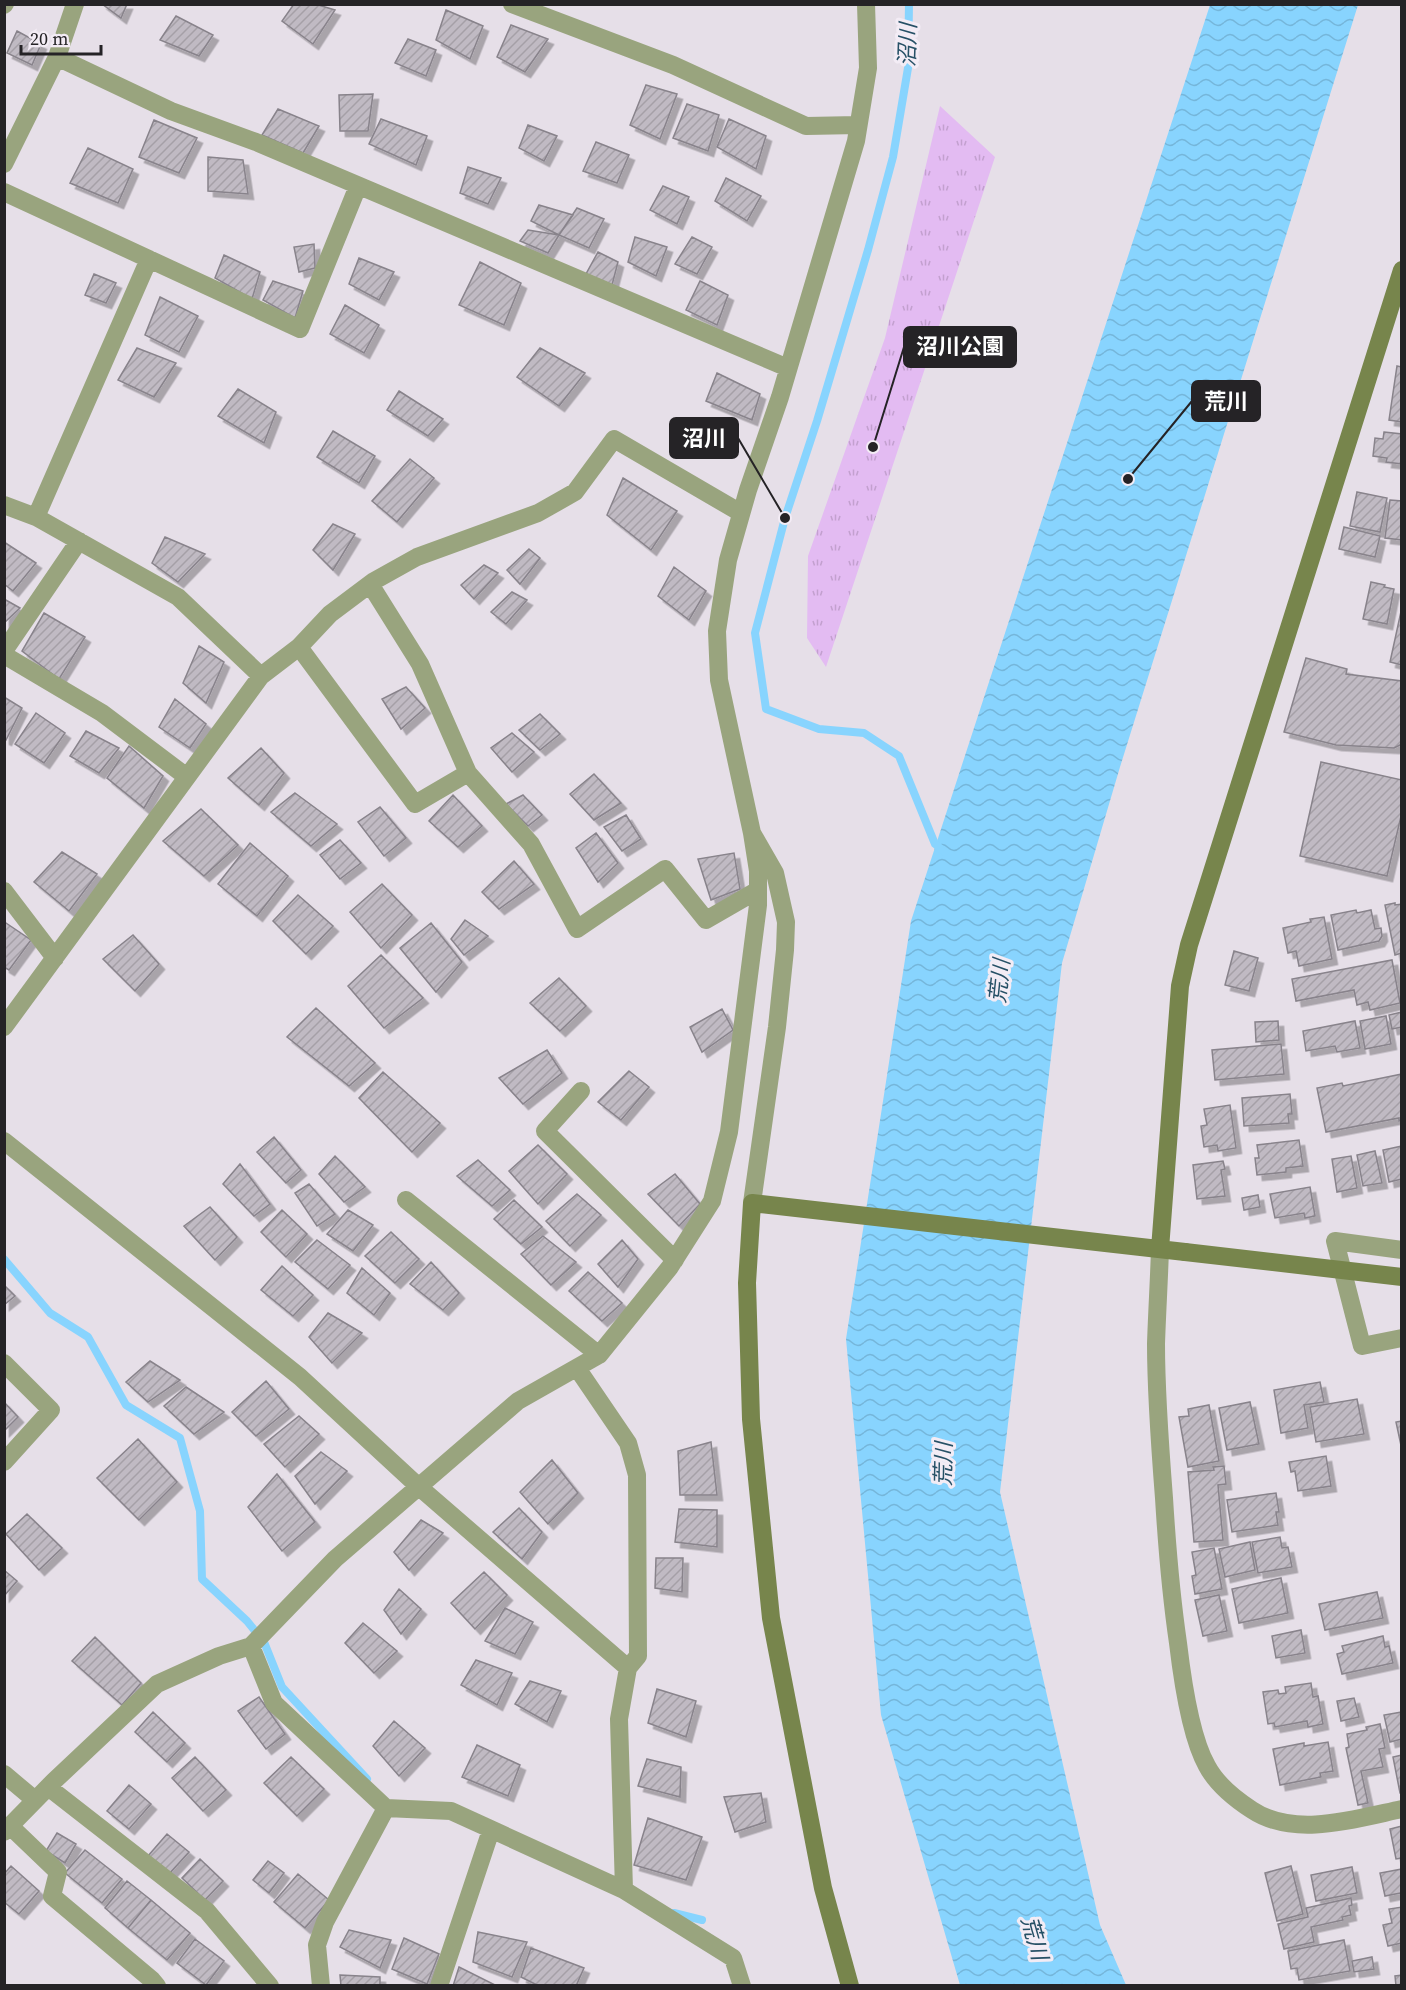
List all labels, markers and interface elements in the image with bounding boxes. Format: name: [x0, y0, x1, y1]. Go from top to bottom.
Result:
scale bar: [21, 18, 100, 56]
water label: 沼川: [891, 20, 923, 68]
text: 20 m: [30, 26, 68, 51]
callout: 沼川公園: [904, 327, 1016, 367]
text: 沼川公園: [916, 331, 1004, 361]
callout: 荒川: [1192, 381, 1260, 421]
text: 荒川: [1204, 386, 1248, 416]
callout: 沼川: [670, 418, 738, 458]
text: 沼川: [682, 423, 726, 453]
water label: 荒川: [982, 956, 1016, 1004]
water label: 荒川: [928, 1440, 958, 1486]
water label: 荒川: [1015, 1913, 1056, 1965]

